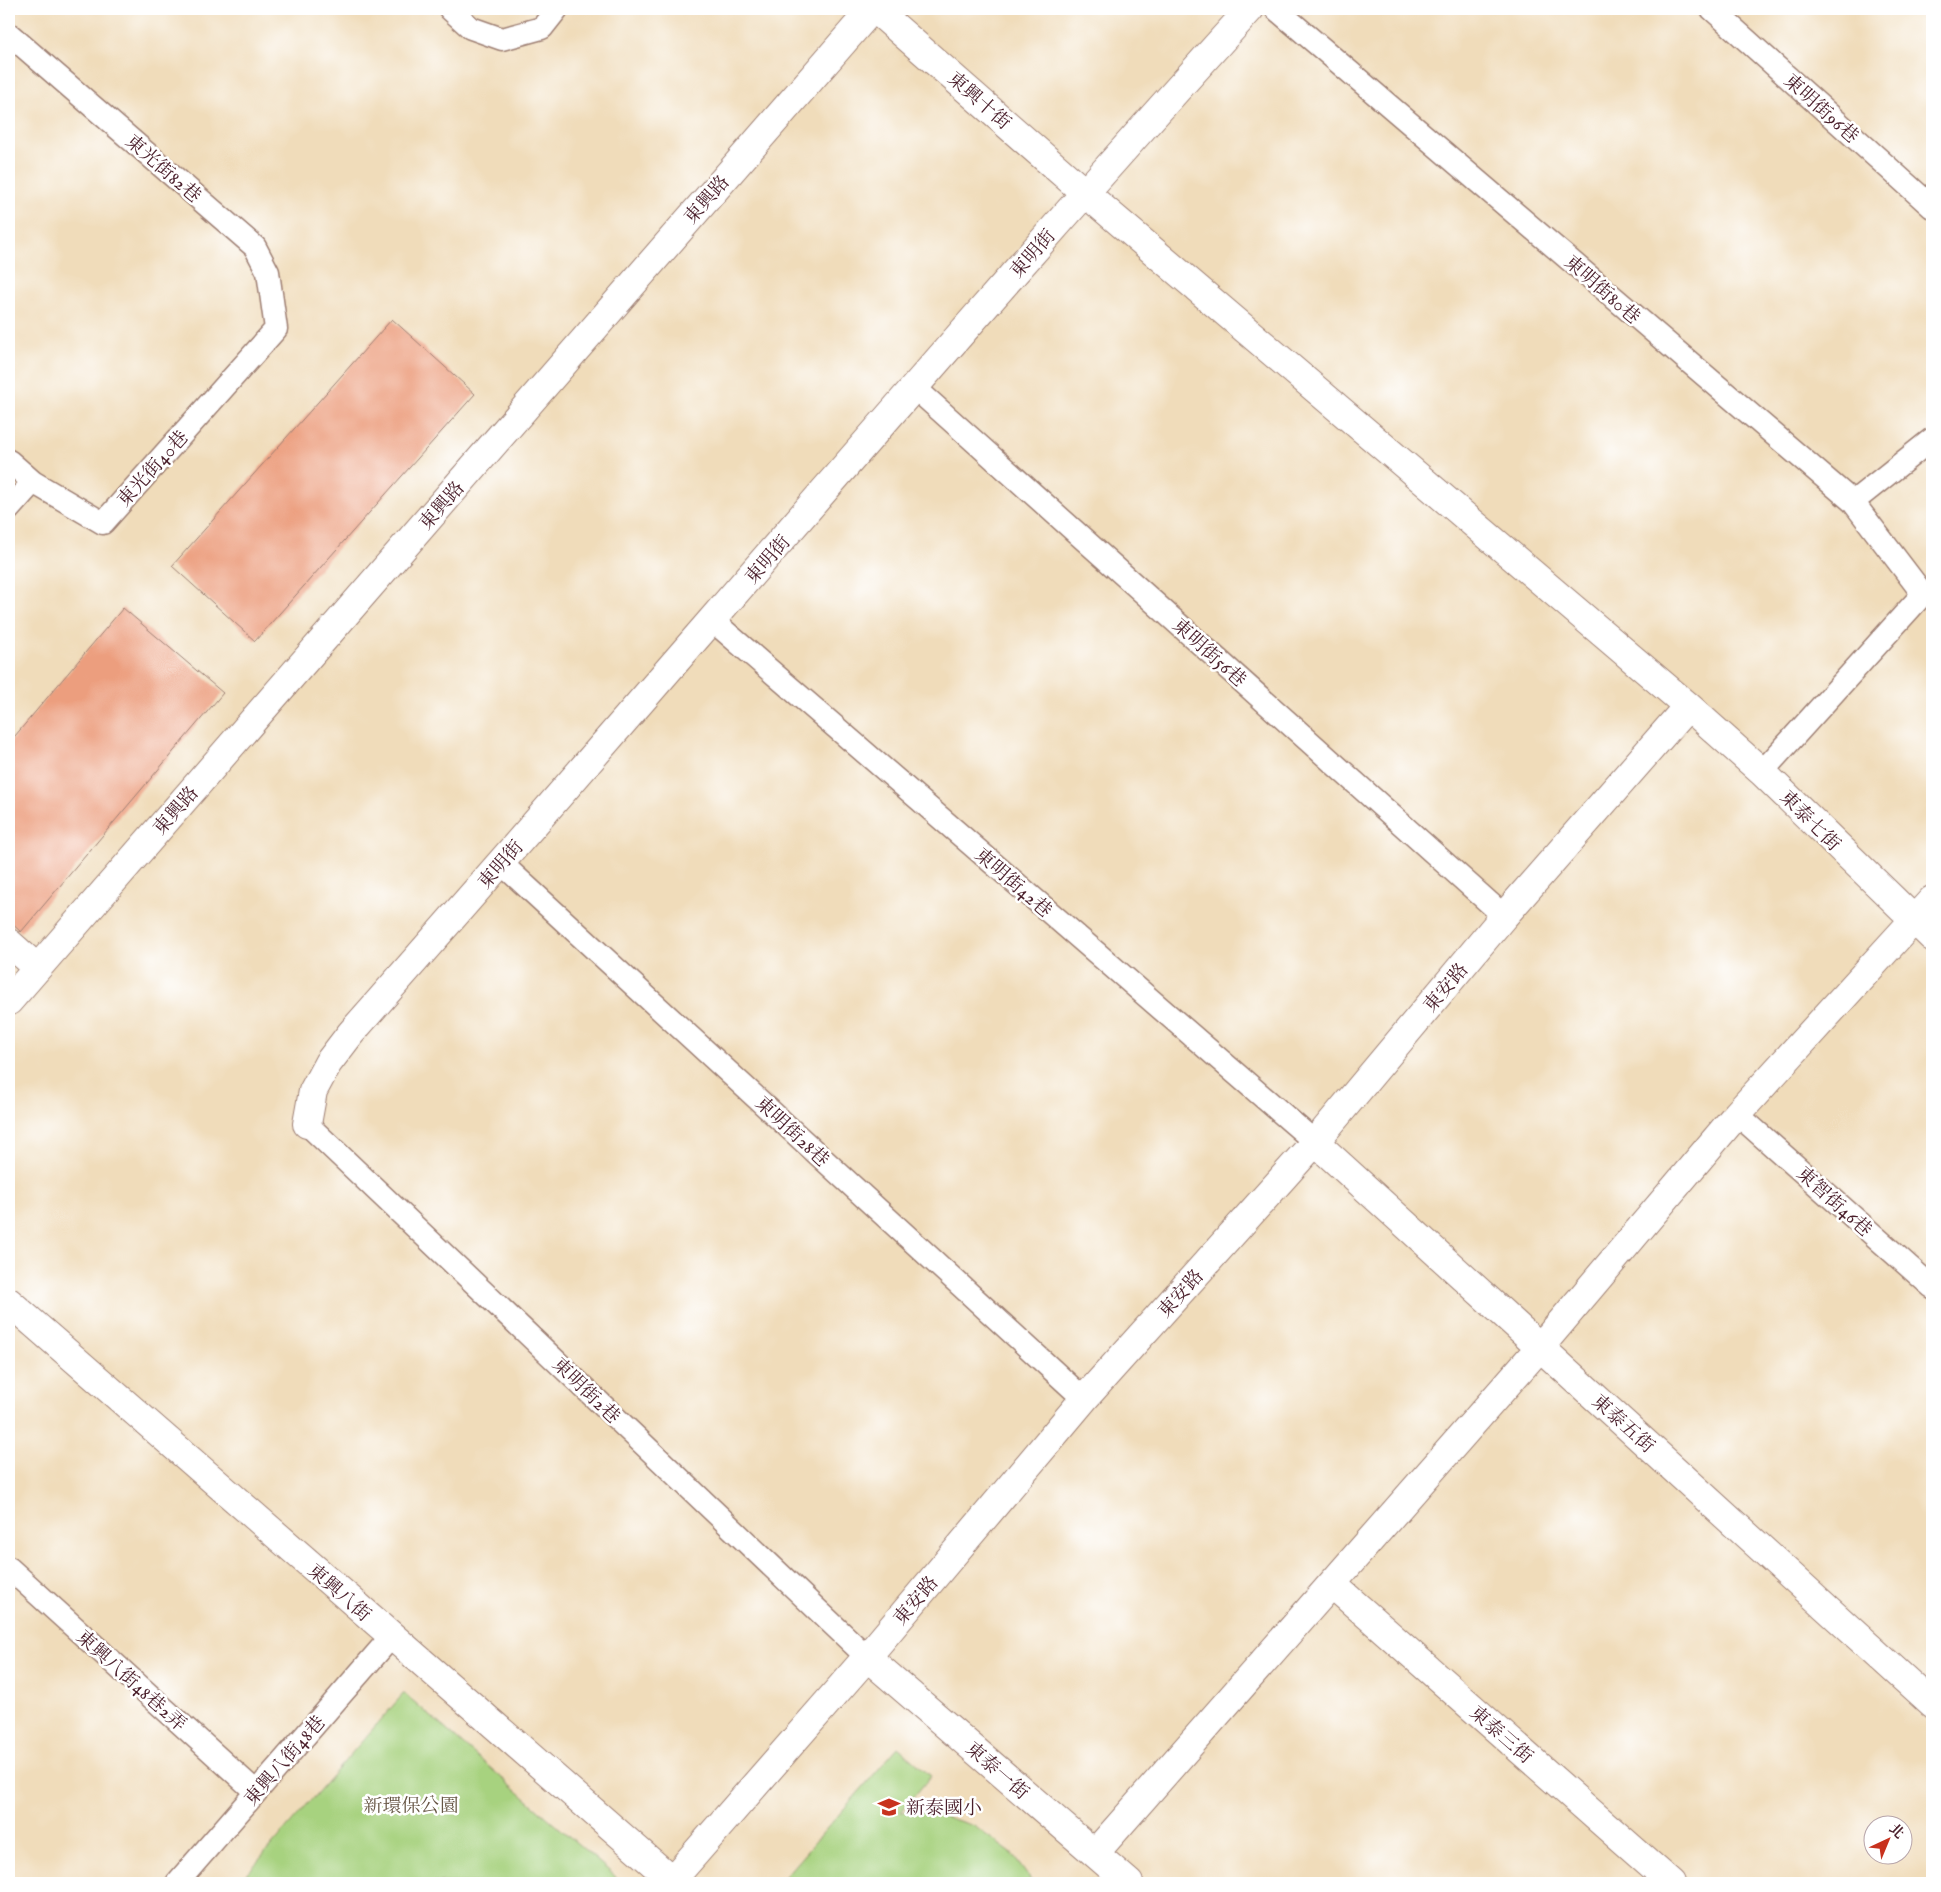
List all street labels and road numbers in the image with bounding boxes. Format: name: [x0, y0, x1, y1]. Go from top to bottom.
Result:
street label: 東興十街: [942, 68, 1015, 136]
street label: 東明街96巷: [1778, 70, 1863, 149]
street label: 東光街82巷: [120, 130, 205, 209]
street label: 東興路: [680, 171, 735, 230]
street label: 東明街: [1006, 225, 1061, 284]
street label: 東明街80巷: [1559, 251, 1645, 330]
street label: 東光街40巷: [113, 426, 194, 513]
street label: 東興路: [415, 477, 470, 536]
street label: 東明街: [741, 531, 796, 590]
street label: 東明街56巷: [1167, 614, 1250, 693]
street label: 東興路: [149, 782, 204, 841]
street label: 東泰七街: [1774, 786, 1845, 857]
street label: 東明街: [474, 836, 529, 895]
street label: 東明街42巷: [969, 844, 1056, 923]
street label: 東安路: [1419, 959, 1474, 1018]
street label: 東明街28巷: [750, 1092, 834, 1173]
street label: 東智街46巷: [1791, 1162, 1876, 1243]
street label: 東安路: [1153, 1265, 1209, 1324]
street label: 東明街2巷: [547, 1353, 624, 1430]
street label: 東泰五街: [1586, 1390, 1659, 1459]
street label: 東興八街: [302, 1560, 375, 1628]
street label: 東安路: [889, 1572, 944, 1631]
street label: 東興八街48巷2弄: [71, 1626, 191, 1737]
street label: 東泰三街: [1464, 1702, 1537, 1770]
street label: 東興八街48巷: [240, 1711, 331, 1811]
street label: 東泰一街: [960, 1738, 1033, 1806]

